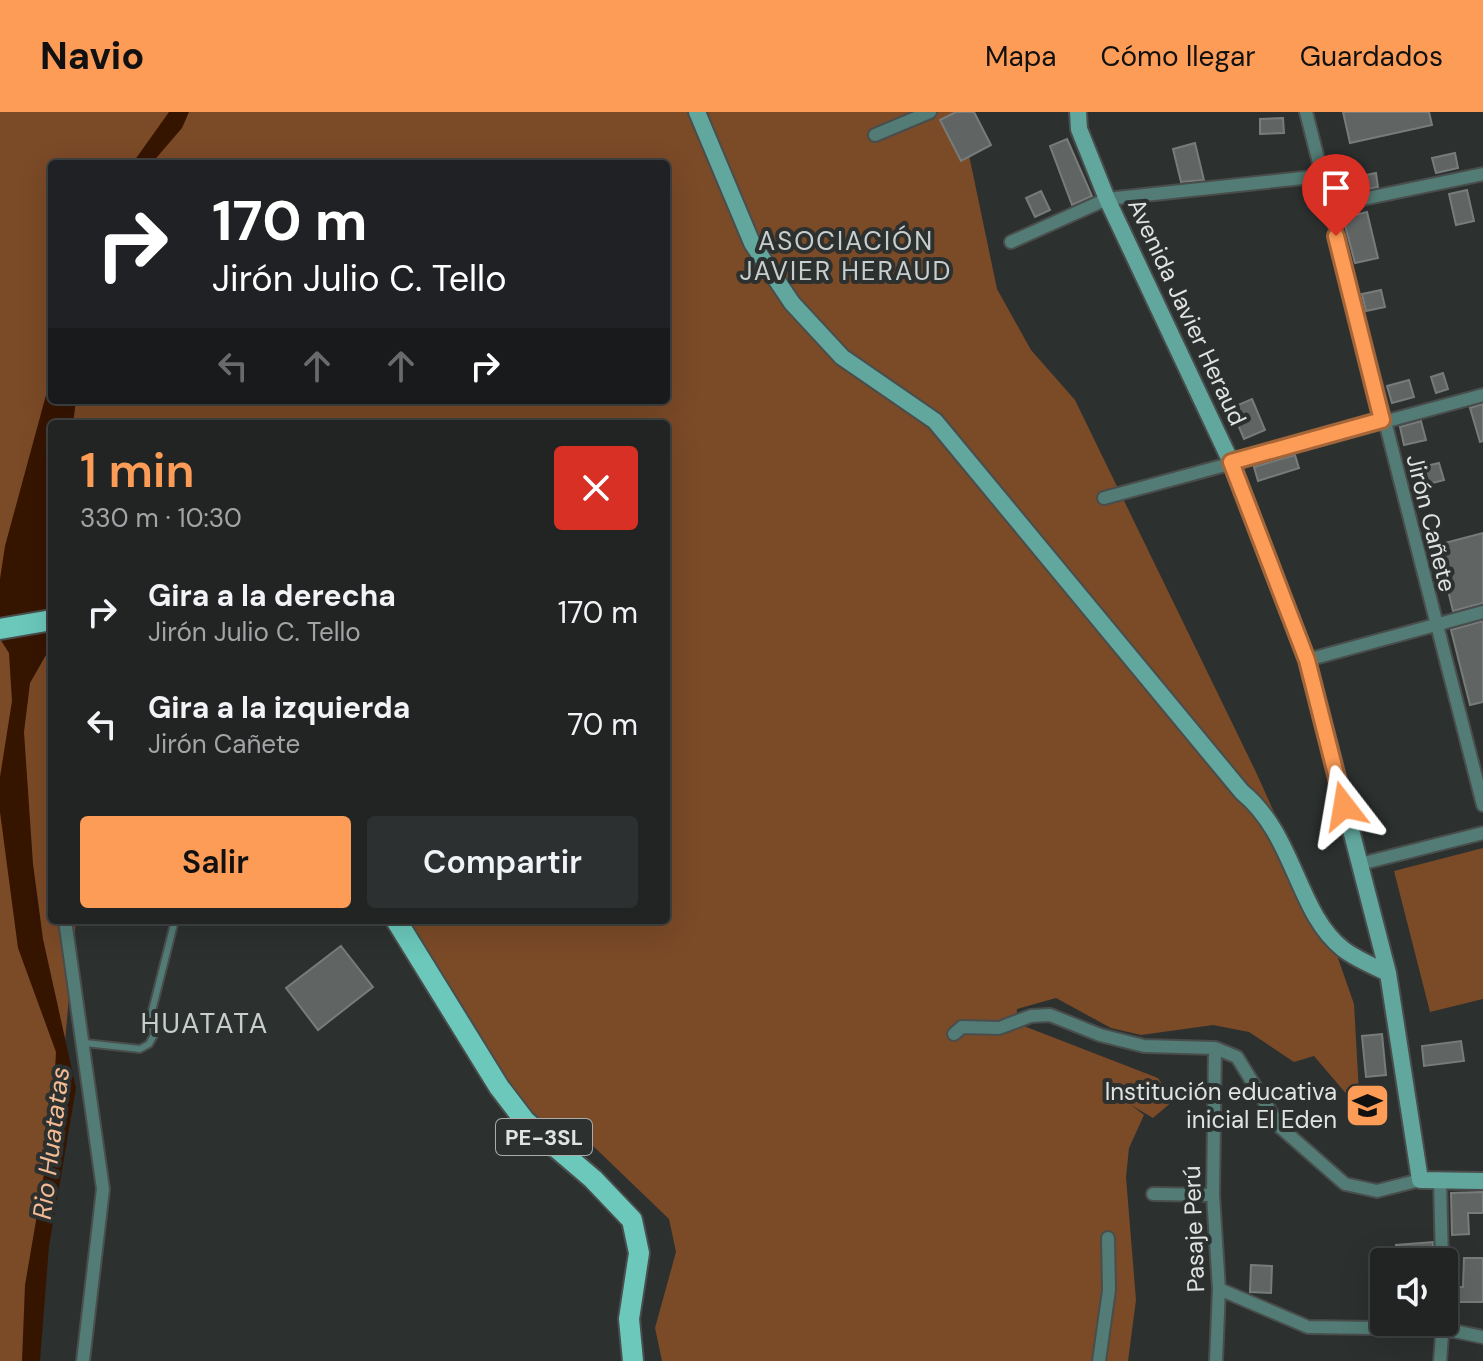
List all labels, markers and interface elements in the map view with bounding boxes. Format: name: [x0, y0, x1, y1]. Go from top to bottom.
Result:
text: Navio: [40, 31, 144, 81]
text: Mapa: [985, 38, 1056, 75]
text: Cómo llegar: [1100, 38, 1256, 75]
text: Guardados: [1300, 38, 1443, 75]
pin: [1302, 154, 1370, 236]
icon: arrive: [1314, 166, 1358, 210]
text: 170 m: [212, 184, 367, 257]
icon: right: [80, 192, 184, 296]
street label: Avenida Javier Heraud: [1121, 193, 1254, 430]
district label: ASOCIACIÓN JAVIER HERAUD: [740, 224, 952, 288]
text: Jirón Julio C. Tello: [212, 255, 506, 302]
icon: left: [211, 344, 255, 388]
icon: ahead: [295, 344, 339, 388]
icon: ahead: [379, 344, 423, 388]
icon: right: [463, 344, 507, 388]
text: 1 min: [80, 439, 195, 502]
button: close: [554, 446, 638, 530]
street label: Jirón Cañete: [1399, 451, 1464, 595]
text: 330 m · 10:30: [80, 501, 242, 535]
text: Gira a la derecha: [148, 576, 396, 615]
icon: right: [80, 590, 124, 634]
text: 170 m: [558, 593, 638, 632]
text: Jirón Julio C. Tello: [148, 615, 361, 649]
text: Gira a la izquierda: [148, 688, 410, 727]
icon: left: [80, 702, 124, 746]
text: 70 m: [567, 705, 638, 744]
text: Jirón Cañete: [148, 727, 300, 761]
position arrow: [1302, 764, 1386, 848]
button: Salir: [80, 816, 351, 908]
button: Compartir: [367, 816, 638, 908]
district label: HUATATA: [141, 1005, 269, 1042]
water label: Rio Huatatas: [25, 1065, 77, 1221]
place label: Institución educativa inicial El Eden: [1105, 1076, 1337, 1135]
school or university icon: Institución educativa inicial El Eden: [1344, 1082, 1392, 1130]
road number: PE-3SL: [496, 1119, 592, 1155]
street label: Pasaje Perú: [1176, 1165, 1211, 1293]
map controls: [1370, 1248, 1458, 1336]
button: sound: [1370, 1248, 1458, 1336]

